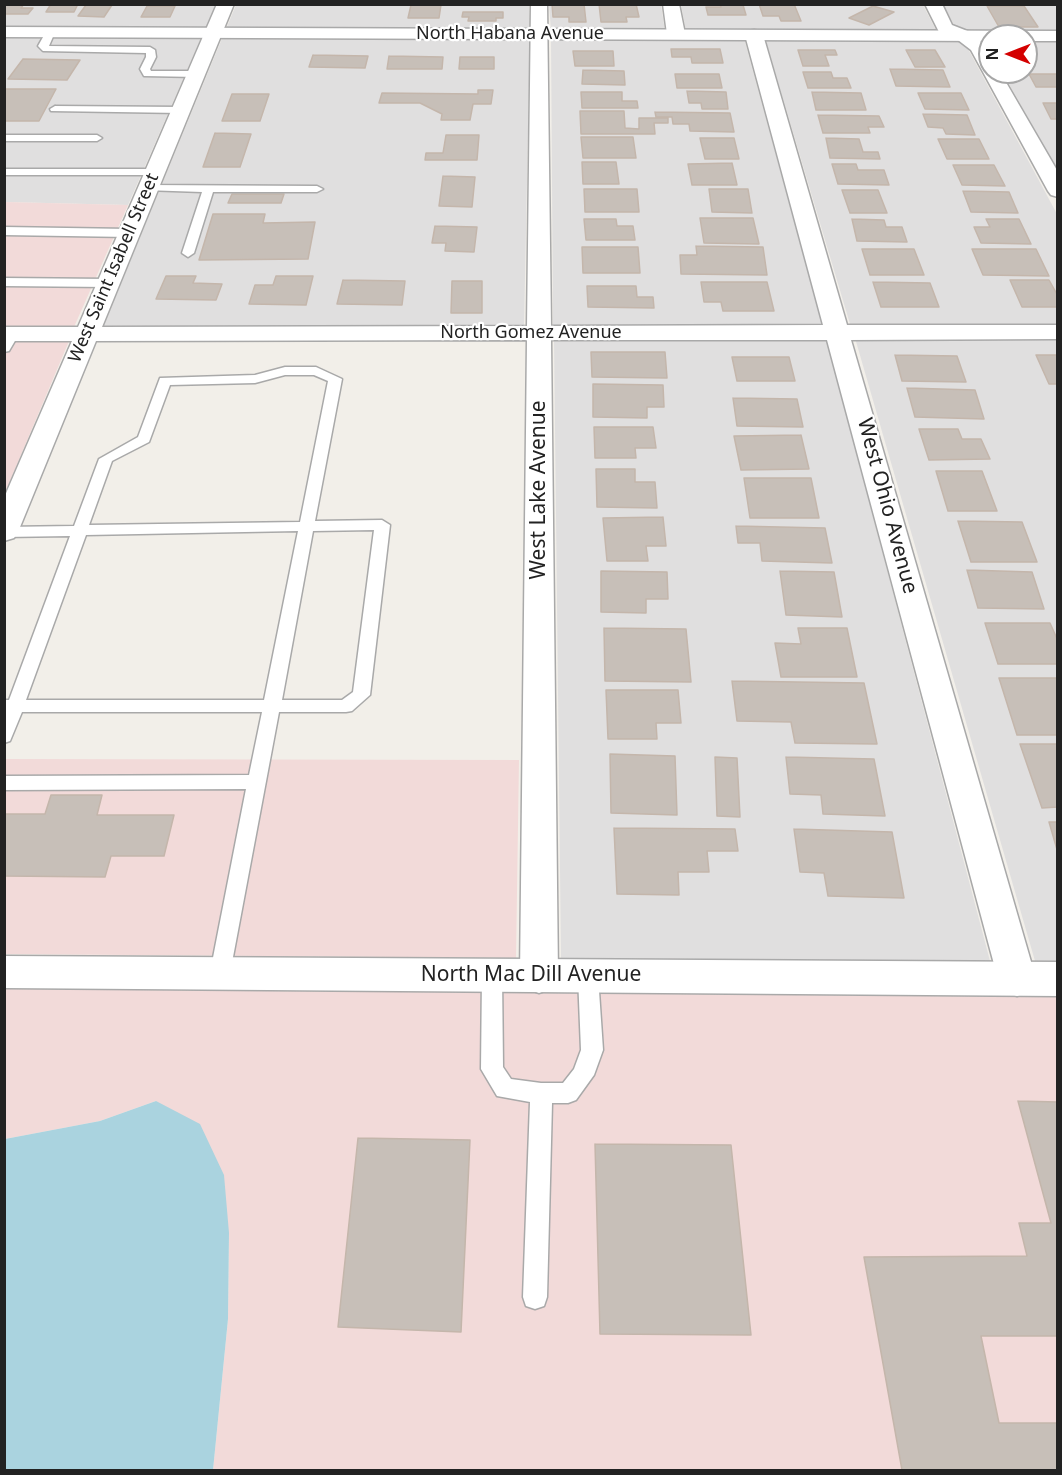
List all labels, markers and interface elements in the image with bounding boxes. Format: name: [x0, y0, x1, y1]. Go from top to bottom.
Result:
street label: North Habana Avenue: [416, 23, 604, 45]
north arrow: [978, 24, 1038, 84]
text: N: [981, 48, 1003, 61]
street label: West Saint Isabell Street: [64, 170, 164, 366]
street label: North Gomez Avenue: [440, 322, 622, 344]
street label: West Lake Avenue: [526, 400, 552, 580]
street label: West Ohio Avenue: [851, 415, 923, 597]
street label: North Mac Dill Avenue: [421, 962, 641, 988]

